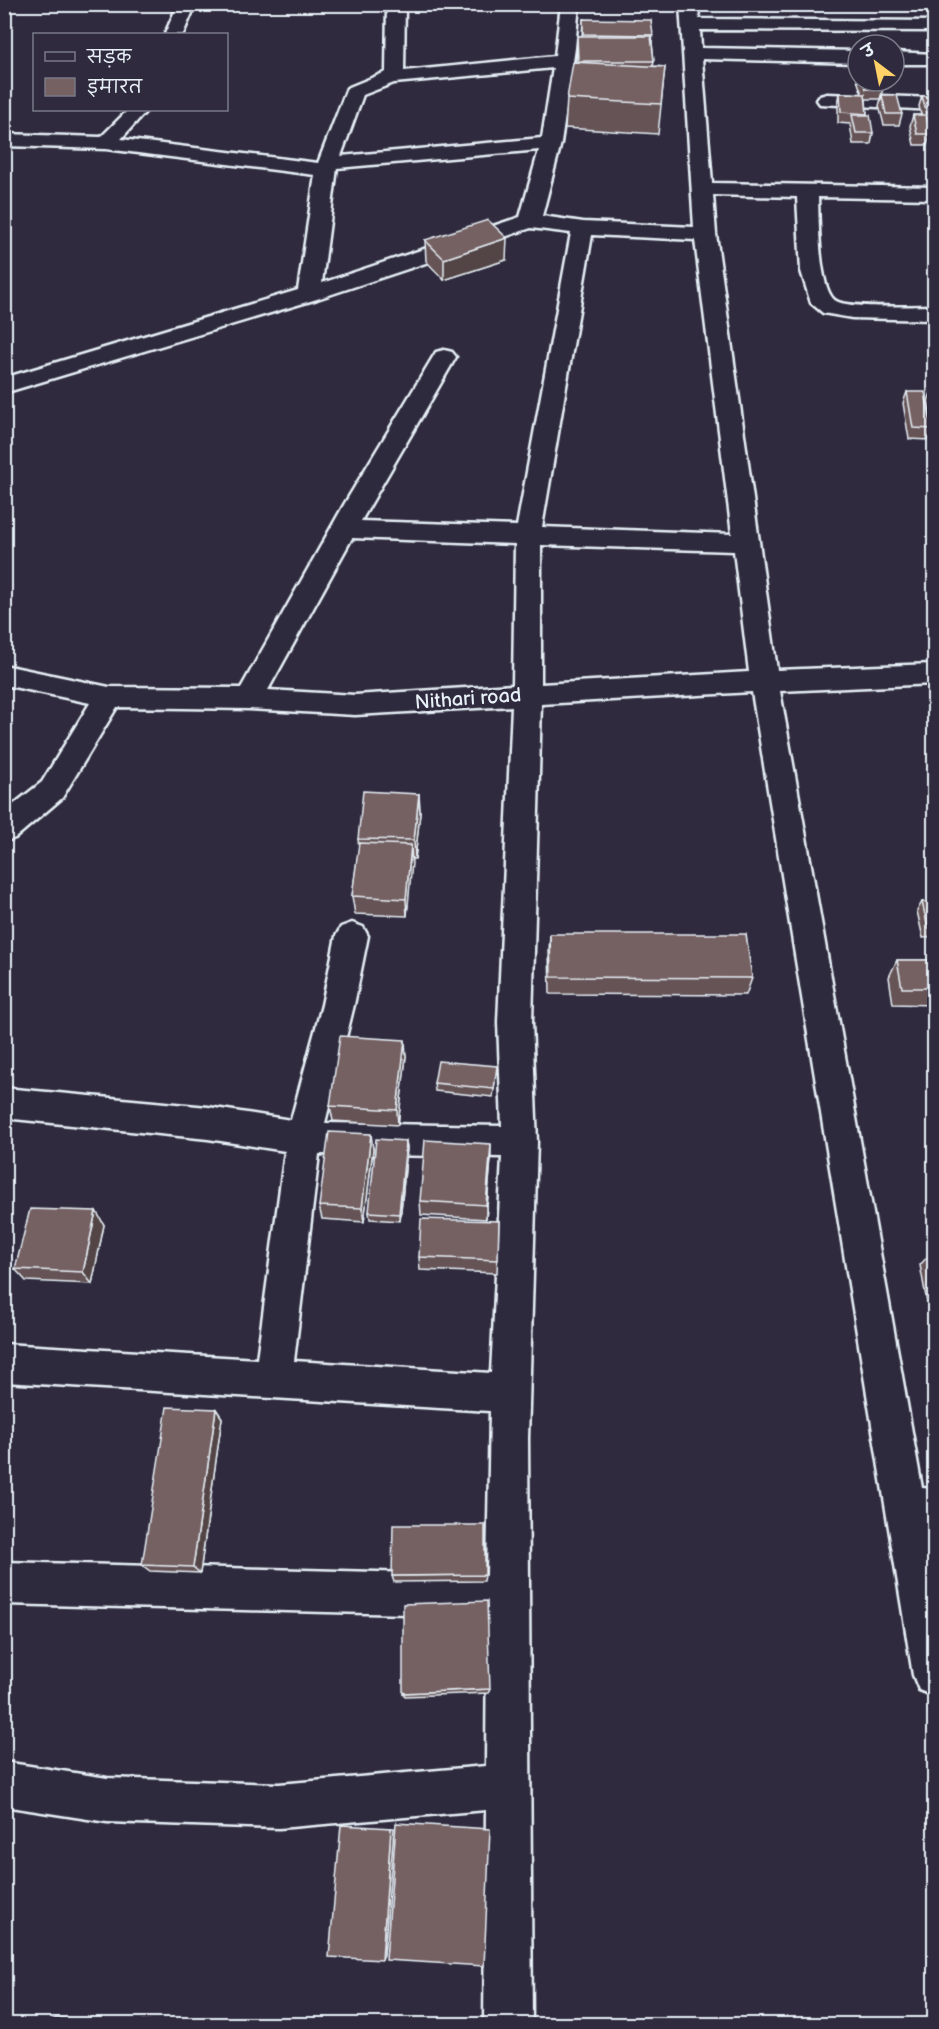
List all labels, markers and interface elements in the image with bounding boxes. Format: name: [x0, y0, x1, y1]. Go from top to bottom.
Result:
legend: [33, 33, 228, 111]
north arrow: [846, 33, 906, 93]
text: उ: [858, 40, 880, 63]
text: सड़क: [86, 47, 132, 68]
text: इमारत: [87, 77, 143, 98]
street label: Nithari road: [414, 683, 522, 715]

